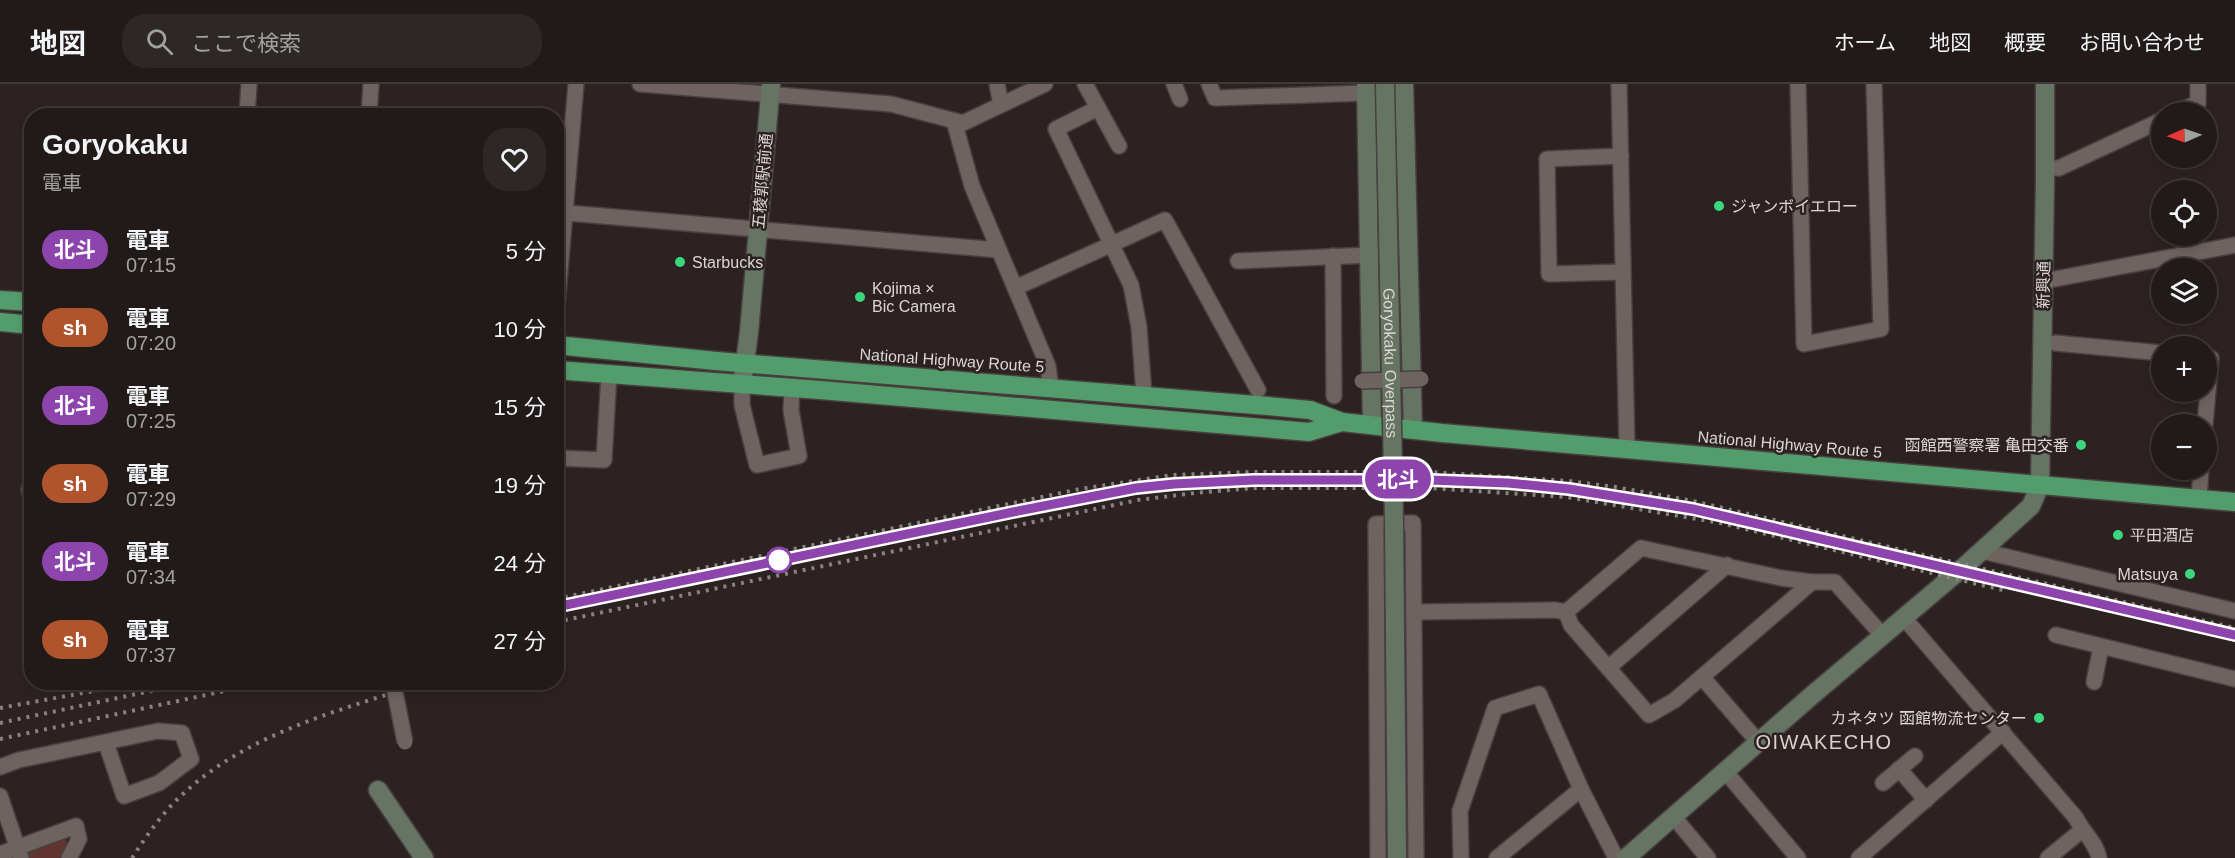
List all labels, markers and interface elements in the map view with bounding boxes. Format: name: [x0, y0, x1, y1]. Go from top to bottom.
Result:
search box: [122, 14, 542, 68]
icon: search: [143, 25, 176, 58]
text: 地図: [30, 28, 86, 59]
text: ここで検索: [191, 31, 301, 56]
text: ホーム: [1834, 31, 1896, 54]
text: 地図: [1929, 31, 1971, 54]
text: 概要: [2004, 31, 2046, 54]
text: お問い合わせ: [2079, 31, 2205, 54]
north arrow: [2151, 102, 2217, 168]
map controls: [2151, 102, 2217, 480]
button: heart: [483, 128, 546, 191]
text: Goryokaku: [42, 129, 188, 160]
street label: 五稜郭駅前通: [750, 132, 775, 230]
text: 電車: [42, 172, 82, 194]
button: locate: [2151, 180, 2217, 246]
place label: ジャンボイエロー: [1731, 198, 1858, 215]
marker: ジャンボイエロー: [1712, 199, 1726, 213]
text: 電車: [126, 228, 170, 253]
text: 北斗: [54, 238, 96, 261]
text: 5 分: [506, 239, 546, 264]
text: 07:15: [126, 254, 176, 276]
place label: Starbucks: [692, 254, 763, 271]
marker: Starbucks: [673, 255, 687, 269]
button: layers: [2151, 258, 2217, 324]
street label: 新興通: [2035, 261, 2052, 309]
place label: Kojima × Bic Camera: [872, 280, 956, 315]
street label: Goryokaku Overpass: [1380, 288, 1400, 438]
marker: Kojima × Bic Camera: [853, 290, 867, 304]
text: 電車: [126, 306, 170, 331]
text: sh: [63, 316, 87, 339]
text: 10 分: [493, 317, 546, 342]
text: 07:20: [126, 332, 176, 354]
button: +: [2151, 336, 2217, 402]
street label: National Highway Route 5: [859, 346, 1045, 375]
text: 電車: [126, 384, 170, 409]
text: 北斗: [54, 394, 96, 417]
text: 15 分: [493, 395, 546, 420]
text: 07:25: [126, 410, 176, 432]
button: −: [2151, 414, 2217, 480]
street label: National Highway Route 5: [1697, 428, 1883, 461]
place label: 函館西警察署 亀田交番: [1905, 437, 2069, 454]
marker: 函館西警察署 亀田交番: [2074, 438, 2088, 452]
line badge: 北斗: [1371, 460, 1425, 498]
text: 電車: [126, 462, 170, 487]
text: 北斗: [1377, 468, 1419, 491]
text: sh: [63, 472, 87, 495]
text: 19 分: [493, 473, 546, 498]
text: 07:29: [126, 488, 176, 510]
place label: 平田酒店: [2130, 527, 2194, 544]
marker: 平田酒店: [2111, 528, 2125, 542]
text: 電車: [126, 540, 170, 565]
unlabelled marker: [766, 547, 792, 573]
text: 北斗: [54, 550, 96, 573]
text: 24 分: [493, 551, 546, 576]
text: 07:34: [126, 566, 176, 588]
place label: Matsuya: [2118, 566, 2178, 583]
marker: Matsuya: [2183, 567, 2197, 581]
text: 電車: [126, 618, 170, 643]
text: sh: [63, 628, 87, 651]
text: 27 分: [493, 629, 546, 654]
text: 07:37: [126, 644, 176, 666]
place label: カネタツ 函館物流センター: [1831, 710, 2027, 727]
marker: カネタツ 函館物流センター: [2032, 711, 2046, 725]
district label: OIWAKECHO: [1755, 731, 1893, 753]

